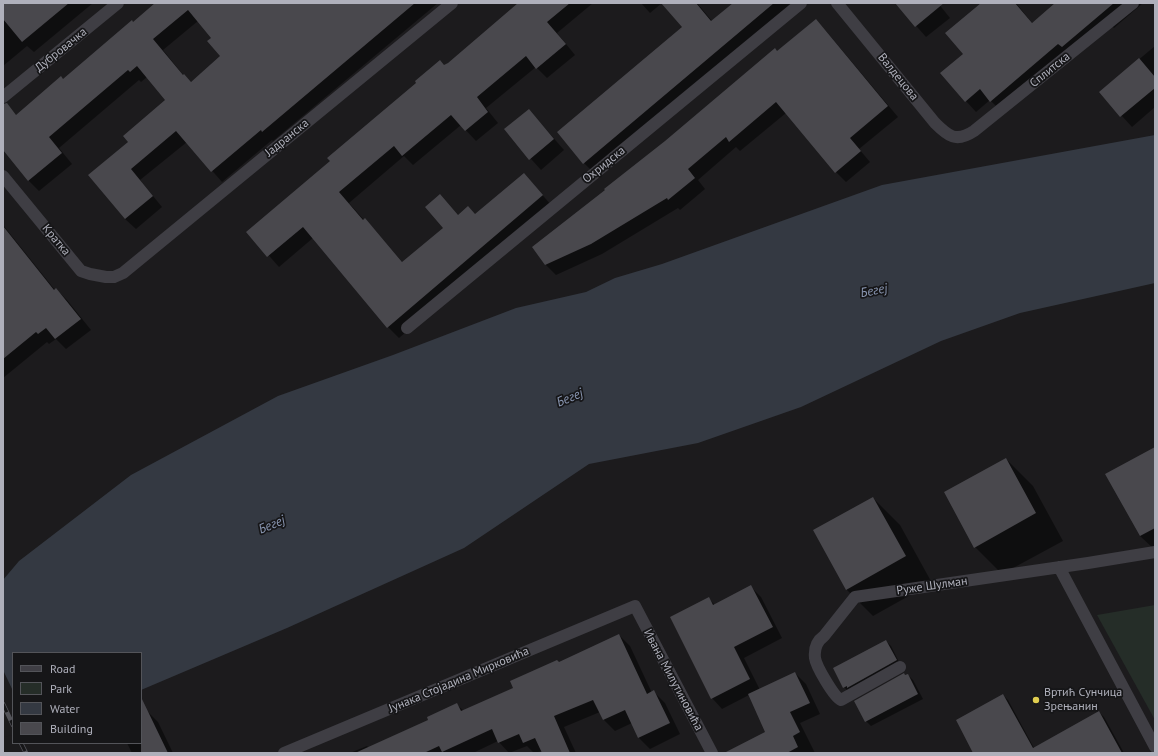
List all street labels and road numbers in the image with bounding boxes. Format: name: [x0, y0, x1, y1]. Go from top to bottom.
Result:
street label: Дубровачка: [32, 25, 90, 75]
street label: Сплитска: [1027, 49, 1073, 91]
street label: Валдецова: [875, 51, 921, 103]
street label: Јадранска: [262, 116, 312, 160]
street label: Охридска: [580, 143, 628, 187]
street label: Кратка: [39, 221, 73, 259]
street label: Руже Шулман: [896, 574, 968, 598]
street label: Ивана Милутиновића: [640, 627, 706, 733]
street label: Јунака Стојадина Мирковића: [387, 644, 531, 716]

